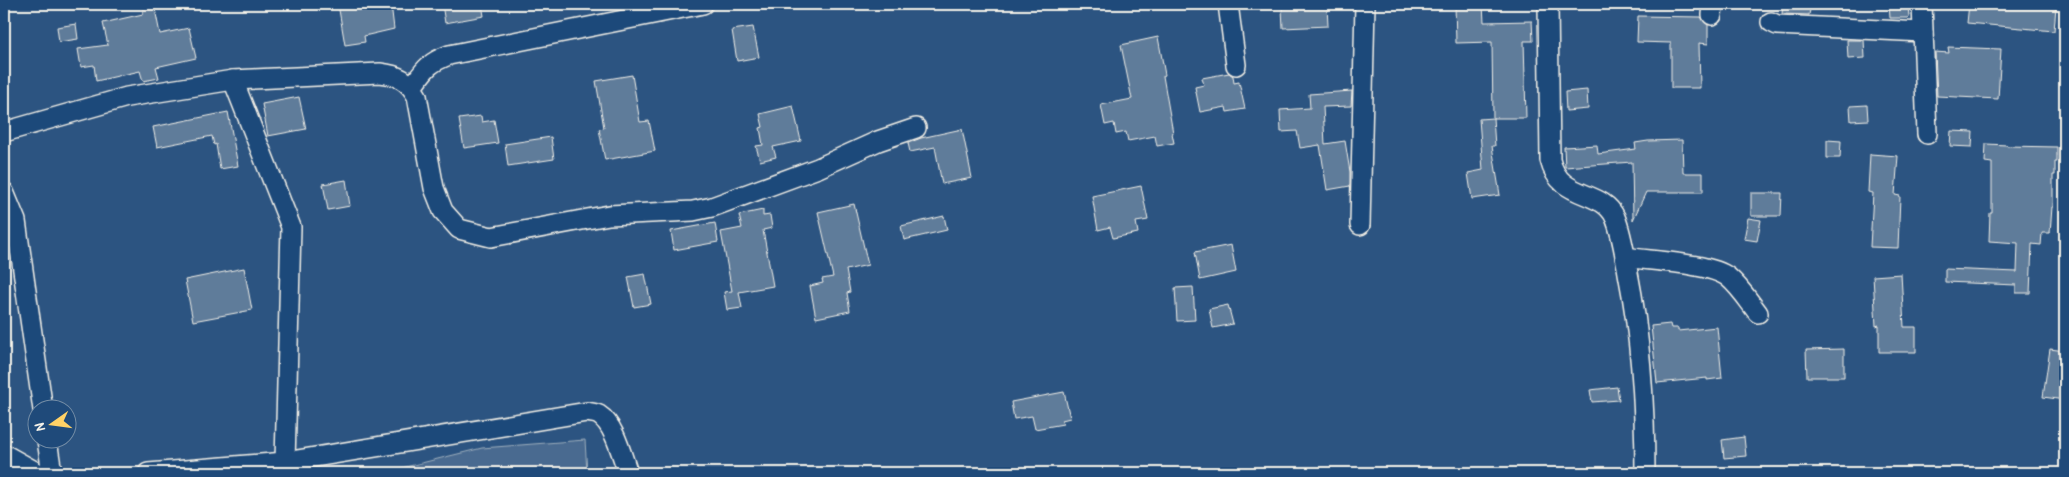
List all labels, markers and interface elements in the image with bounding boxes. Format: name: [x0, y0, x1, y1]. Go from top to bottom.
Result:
north arrow: [28, 400, 78, 450]
text: N: [29, 421, 49, 433]

